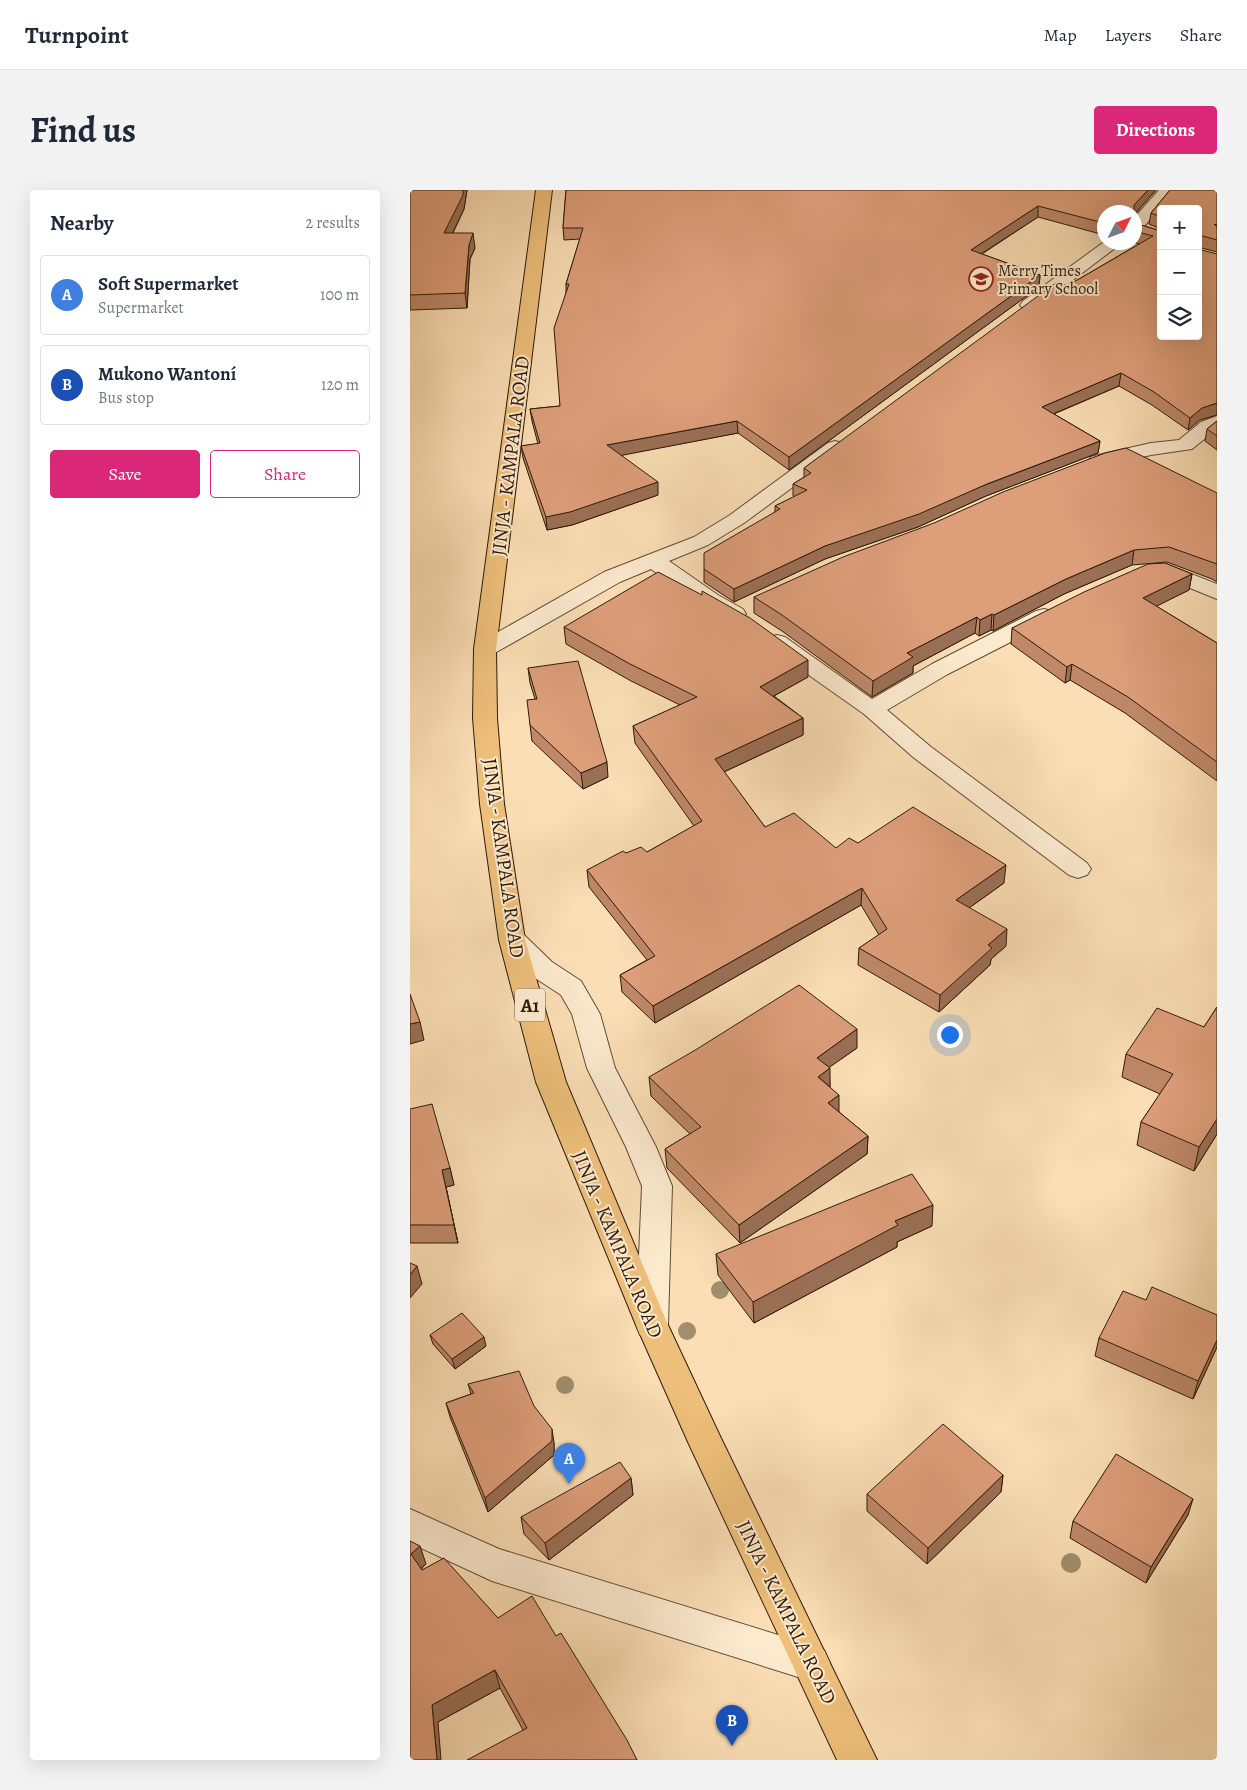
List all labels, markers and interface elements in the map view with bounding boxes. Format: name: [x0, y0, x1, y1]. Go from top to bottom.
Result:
text: Turnpoint: [25, 19, 129, 51]
text: Map: [1044, 23, 1077, 47]
text: Layers: [1105, 23, 1152, 47]
text: Share: [1180, 23, 1222, 47]
text: Find us: [30, 106, 136, 154]
button: Directions: [1094, 106, 1217, 154]
north arrow: [1097, 205, 1142, 250]
map controls: [1157, 205, 1202, 340]
button: +: [1157, 205, 1202, 250]
text: Nearby: [50, 209, 113, 237]
text: 2 results: [305, 212, 360, 234]
button: −: [1157, 250, 1202, 295]
place label: Merry Times Primary School: [998, 260, 1098, 300]
school or university icon: Merry Times Primary School: [968, 266, 994, 292]
text: Soft Supermarket: [98, 271, 238, 297]
text: A: [62, 284, 72, 306]
text: 100 m: [320, 284, 359, 306]
button: layers: [1157, 295, 1202, 340]
text: Supermarket: [98, 297, 184, 319]
street label: JINJA - KAMPALA ROAD: [485, 354, 536, 558]
text: Mukono Wantoní: [98, 361, 236, 387]
text: B: [62, 374, 72, 396]
text: 120 m: [321, 374, 359, 396]
text: Bus stop: [98, 387, 154, 409]
button: Save: [50, 450, 200, 498]
button: Share: [210, 450, 360, 498]
street label: JINJA - KAMPALA ROAD: [476, 756, 531, 960]
road number: A1: [515, 988, 545, 1022]
your location: [937, 1022, 963, 1048]
street label: JINJA - KAMPALA ROAD: [566, 1146, 669, 1342]
pin: A: [553, 1443, 585, 1484]
street label: JINJA - KAMPALA ROAD: [730, 1516, 843, 1709]
pin: B: [716, 1705, 748, 1746]

